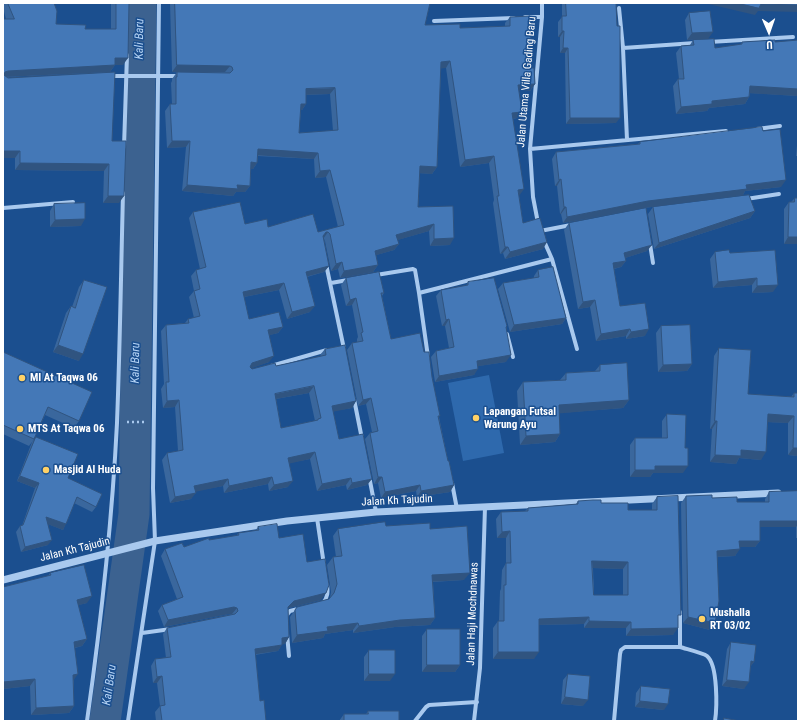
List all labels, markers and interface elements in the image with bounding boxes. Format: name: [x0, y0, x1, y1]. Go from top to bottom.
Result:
north arrow: [749, 12, 789, 52]
street label: Jalan Utama Villa Gading Baru: [515, 16, 539, 148]
water label: Kali Baru: [132, 18, 148, 60]
text: U: [766, 38, 773, 51]
water label: Kali Baru: [128, 342, 144, 384]
place label: MI At Taqwa 06: [30, 371, 98, 385]
marker: MI At Taqwa 06: [17, 373, 27, 383]
place label: Lapangan Futsal Warung Ayu: [484, 405, 556, 431]
marker: Lapangan Futsal Warung Ayu: [471, 413, 481, 423]
place label: MTS At Taqwa 06: [28, 422, 104, 436]
marker: MTS At Taqwa 06: [15, 424, 25, 434]
place label: Masjid Al Huda: [54, 463, 121, 477]
marker: Masjid Al Huda: [41, 465, 51, 475]
street label: Jalan Kh Tajudin: [361, 493, 433, 509]
street label: Jalan Kh Tajudin: [39, 535, 111, 565]
street label: Jalan Haji Mochdnawas: [465, 562, 481, 666]
place label: Mushalla RT 03/02: [710, 606, 750, 632]
marker: Mushalla RT 03/02: [697, 614, 707, 624]
water label: Kali Baru: [100, 664, 120, 706]

